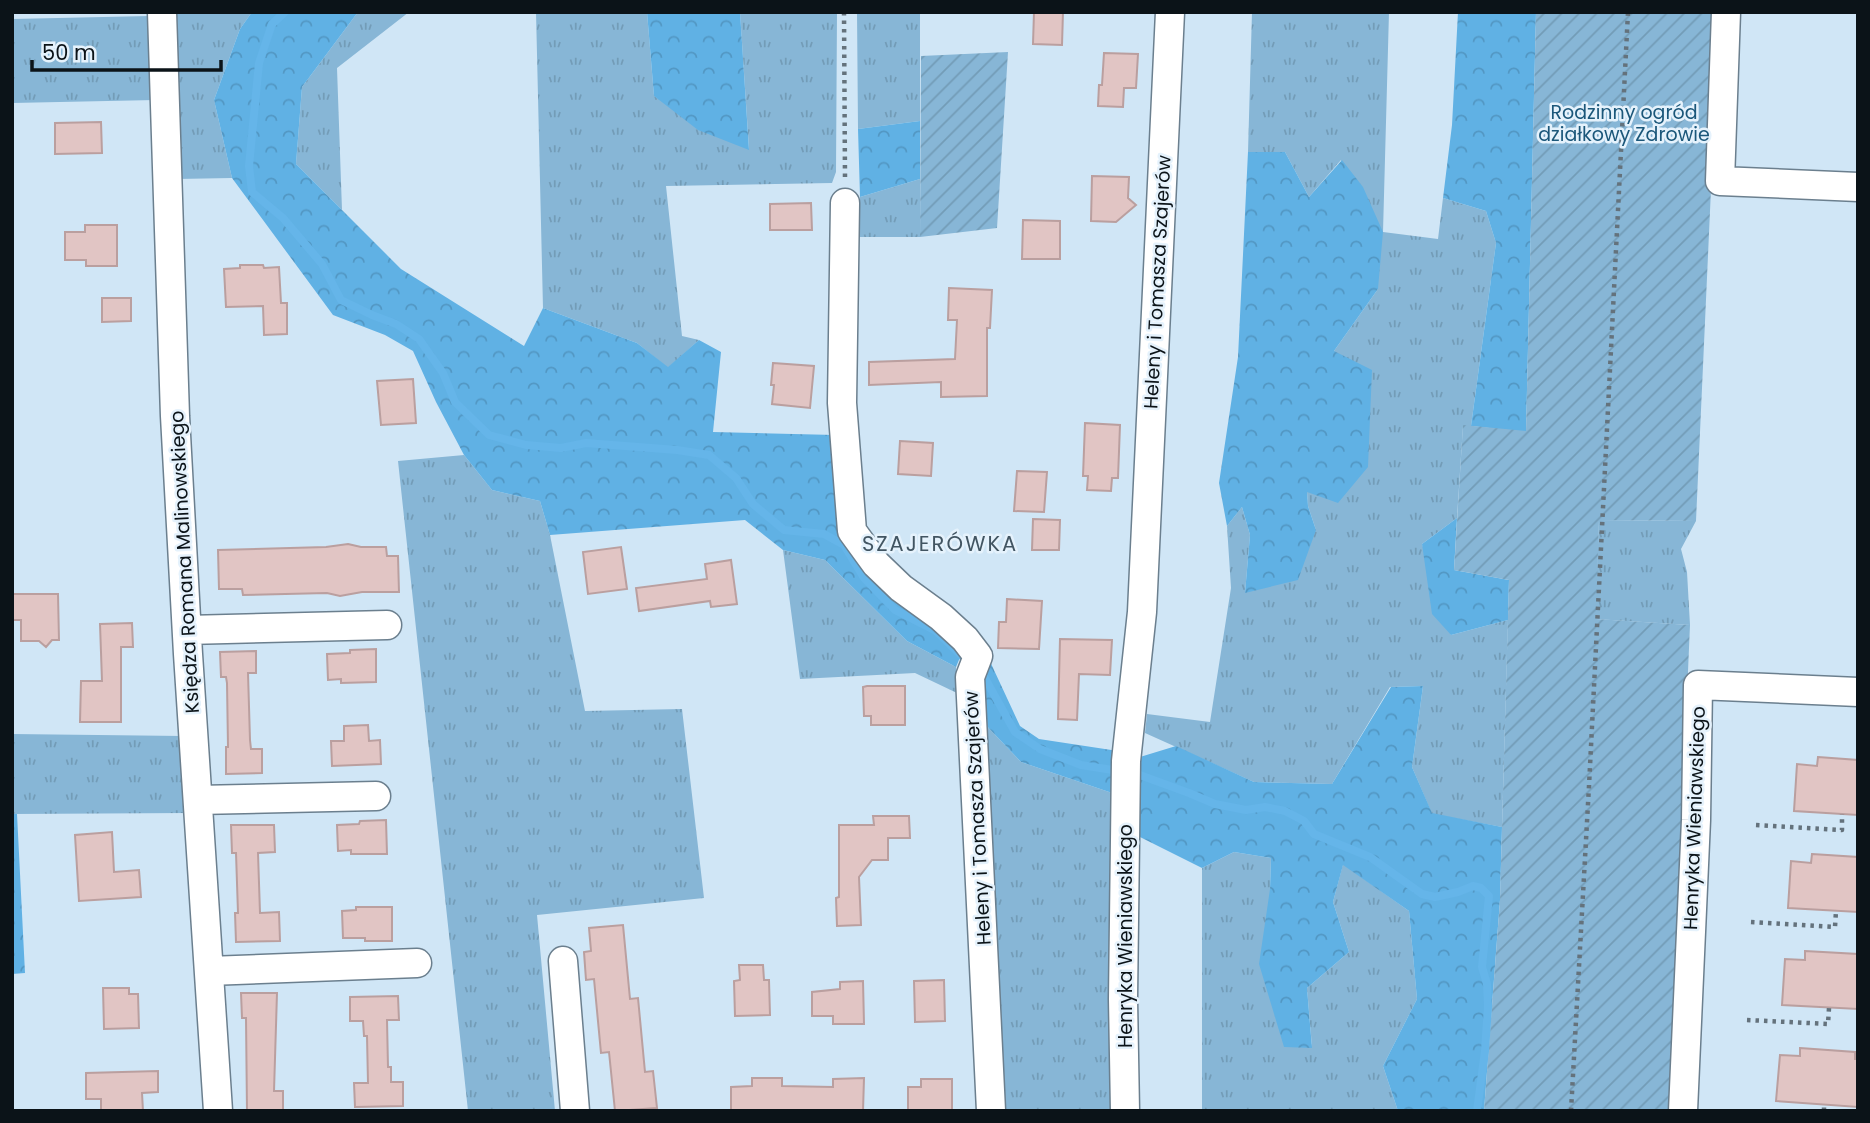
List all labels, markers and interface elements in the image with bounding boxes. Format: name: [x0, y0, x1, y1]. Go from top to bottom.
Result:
scale bar: [32, 28, 220, 72]
text: 50 m: [42, 38, 96, 67]
park label: Rodzinny ogród działkowy Zdrowie: [1538, 99, 1710, 148]
street label: Heleny i Tomasza Szajerów: [1137, 154, 1178, 410]
street label: Księdza Romana Malinowskiego: [163, 410, 206, 714]
district label: SZAJERÓWKA: [862, 529, 1018, 558]
street label: Heleny i Tomasza Szajerów: [957, 690, 998, 946]
street label: Henryka Wieniawskiego: [1677, 706, 1712, 930]
street label: Henryka Wieniawskiego: [1112, 824, 1139, 1048]

